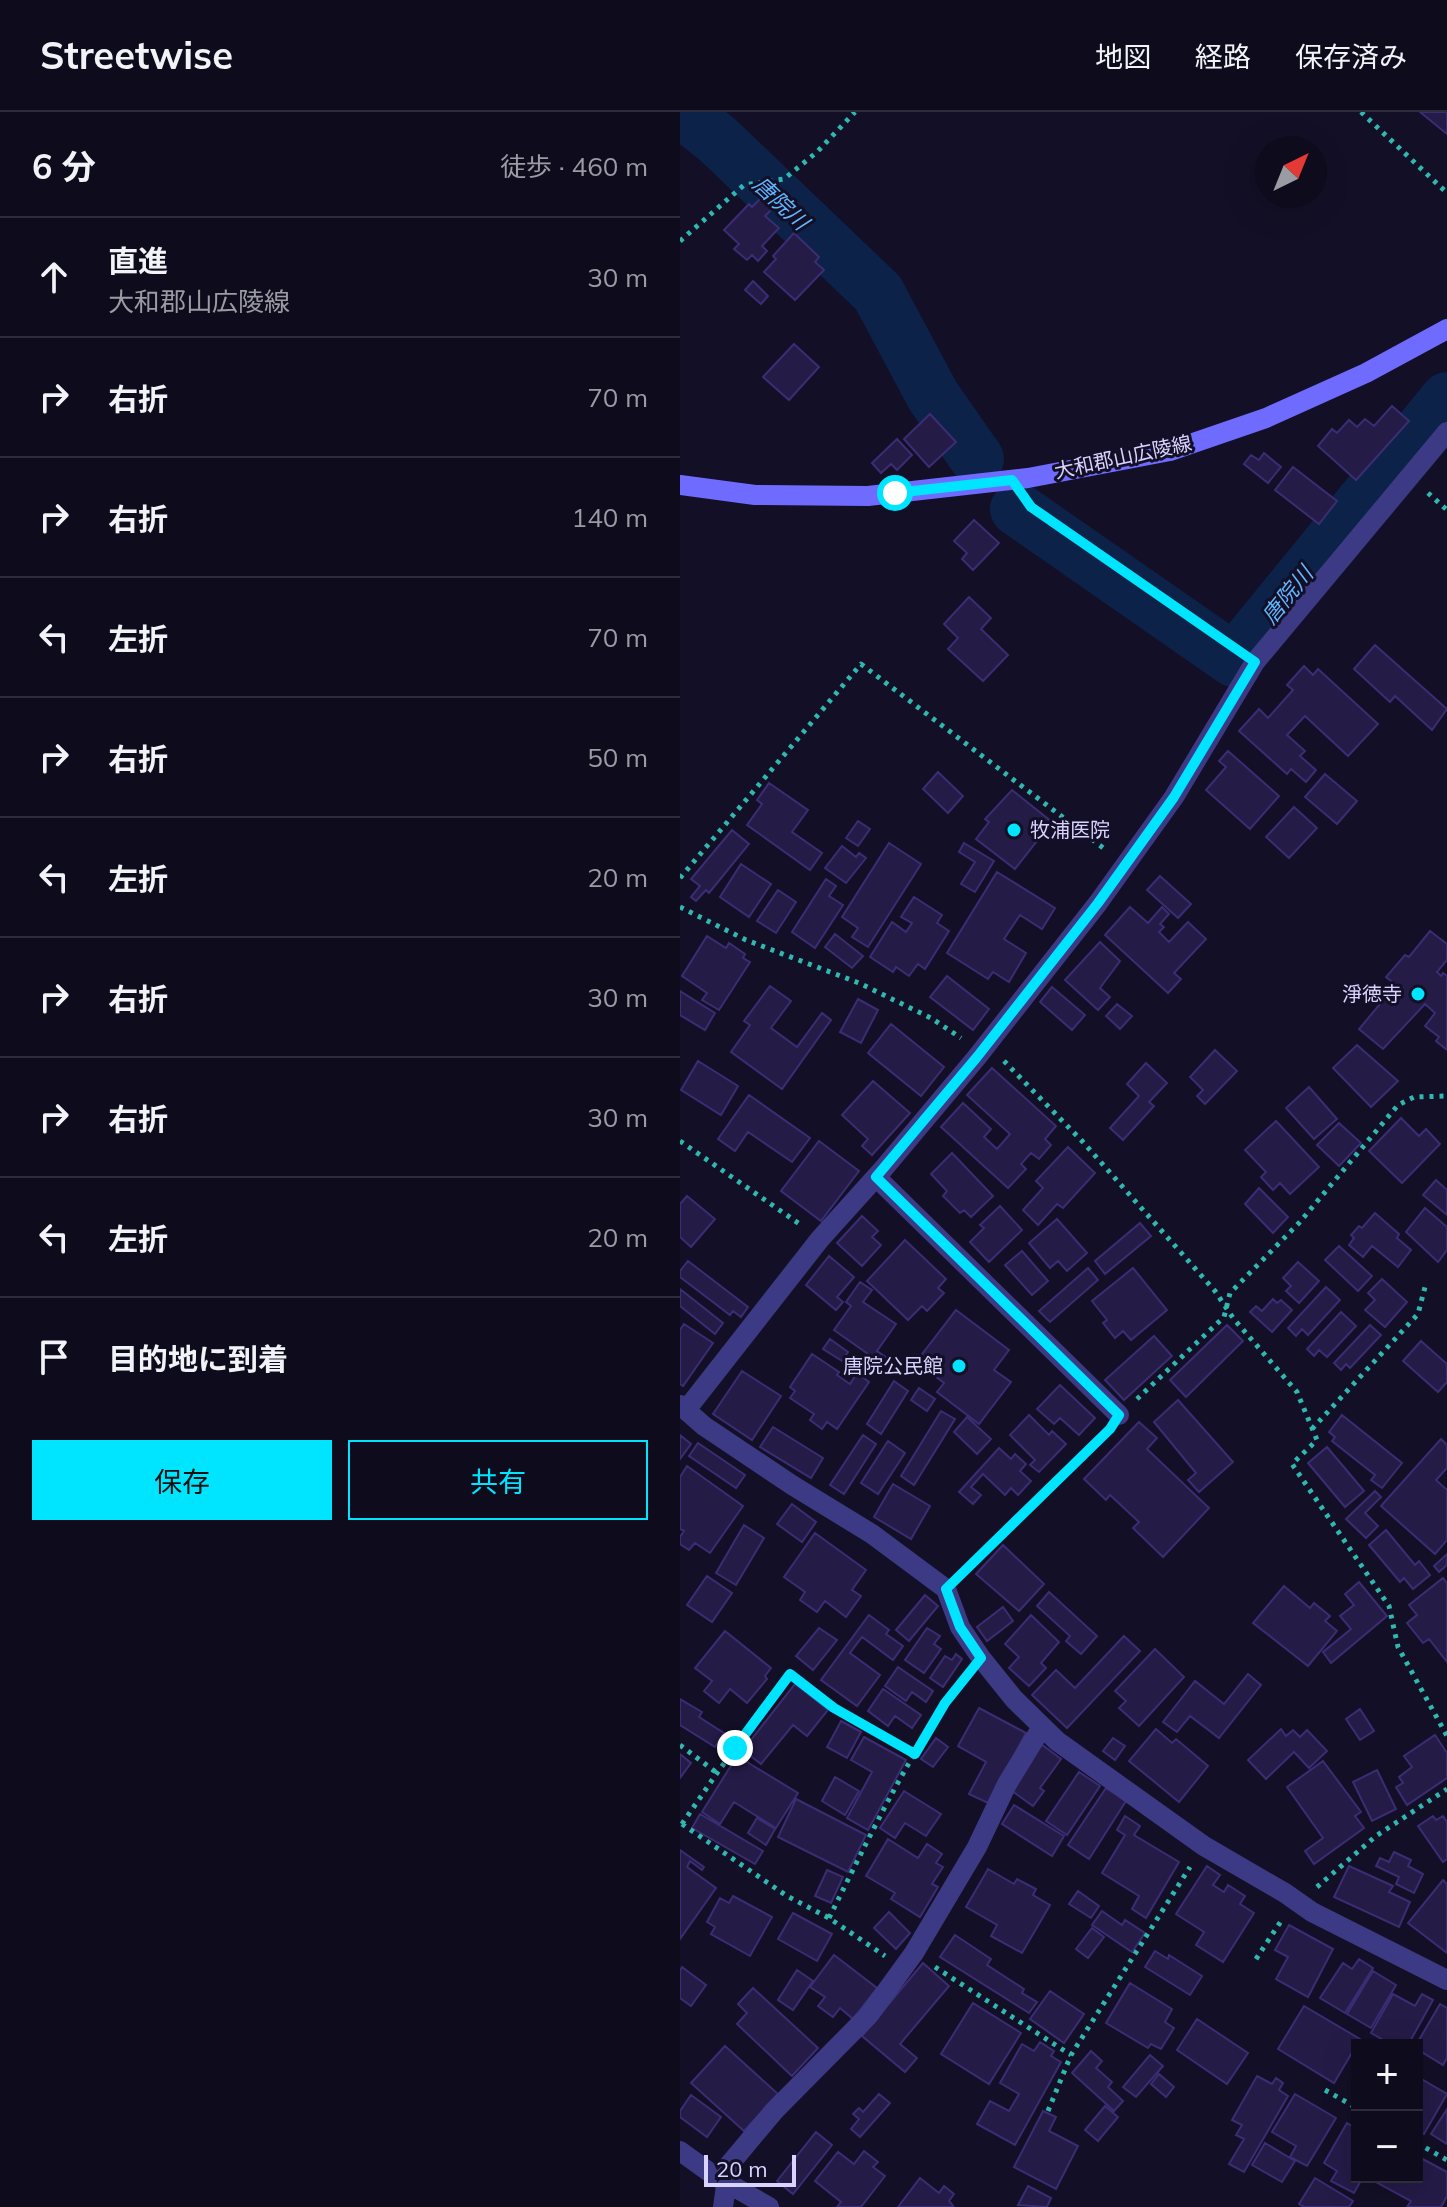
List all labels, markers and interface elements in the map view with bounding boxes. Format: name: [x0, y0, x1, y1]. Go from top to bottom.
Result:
text: Streetwise: [40, 31, 233, 79]
text: 地図: [1095, 39, 1151, 74]
text: 経路: [1195, 39, 1251, 74]
text: 保存済み: [1295, 39, 1407, 74]
north arrow: [1255, 136, 1327, 208]
text: 6 分: [32, 145, 96, 188]
text: 徒歩 · 460 m: [500, 150, 648, 183]
water label: 唐院川: [747, 170, 816, 237]
text: 直進: [108, 242, 168, 280]
icon: ahead: [32, 255, 76, 299]
text: 30 m: [587, 261, 648, 294]
text: 大和郡山広陵線: [108, 285, 290, 318]
icon: right: [32, 375, 76, 419]
text: 右折: [108, 380, 168, 418]
text: 70 m: [587, 381, 648, 414]
street label: 大和郡山広陵線: [1052, 430, 1194, 483]
route start: [877, 475, 913, 511]
icon: right: [32, 495, 76, 539]
text: 右折: [108, 500, 168, 538]
text: 140 m: [572, 501, 648, 534]
water label: 唐院川: [1255, 559, 1320, 629]
icon: left: [32, 615, 76, 659]
text: 左折: [108, 620, 168, 658]
text: 70 m: [587, 621, 648, 654]
icon: right: [32, 735, 76, 779]
text: 右折: [108, 740, 168, 778]
text: 50 m: [587, 741, 648, 774]
place label: 牧浦医院: [1030, 817, 1110, 842]
marker: 牧浦医院: [1005, 821, 1023, 839]
icon: left: [32, 855, 76, 899]
text: 左折: [108, 860, 168, 898]
text: 20 m: [587, 861, 648, 894]
icon: right: [32, 975, 76, 1019]
text: 右折: [108, 980, 168, 1018]
text: 30 m: [587, 981, 648, 1014]
place label: 淨徳寺: [1342, 981, 1402, 1006]
marker: 淨徳寺: [1409, 985, 1427, 1003]
icon: right: [32, 1095, 76, 1139]
text: 右折: [108, 1100, 168, 1138]
text: 30 m: [587, 1101, 648, 1134]
icon: left: [32, 1215, 76, 1259]
text: 左折: [108, 1220, 168, 1258]
text: 20 m: [587, 1221, 648, 1254]
icon: arrive: [32, 1335, 76, 1379]
text: 目的地に到着: [108, 1340, 288, 1378]
place label: 唐院公民館: [843, 1353, 943, 1378]
marker: 唐院公民館: [950, 1357, 968, 1375]
button: 保存: [32, 1440, 332, 1520]
button: 共有: [348, 1440, 648, 1520]
route end: [717, 1730, 753, 1766]
map controls: [1351, 2039, 1423, 2183]
button: +: [1351, 2039, 1423, 2111]
button: −: [1351, 2111, 1423, 2183]
scale bar: [704, 2151, 796, 2187]
text: 20 m: [716, 2155, 767, 2183]

